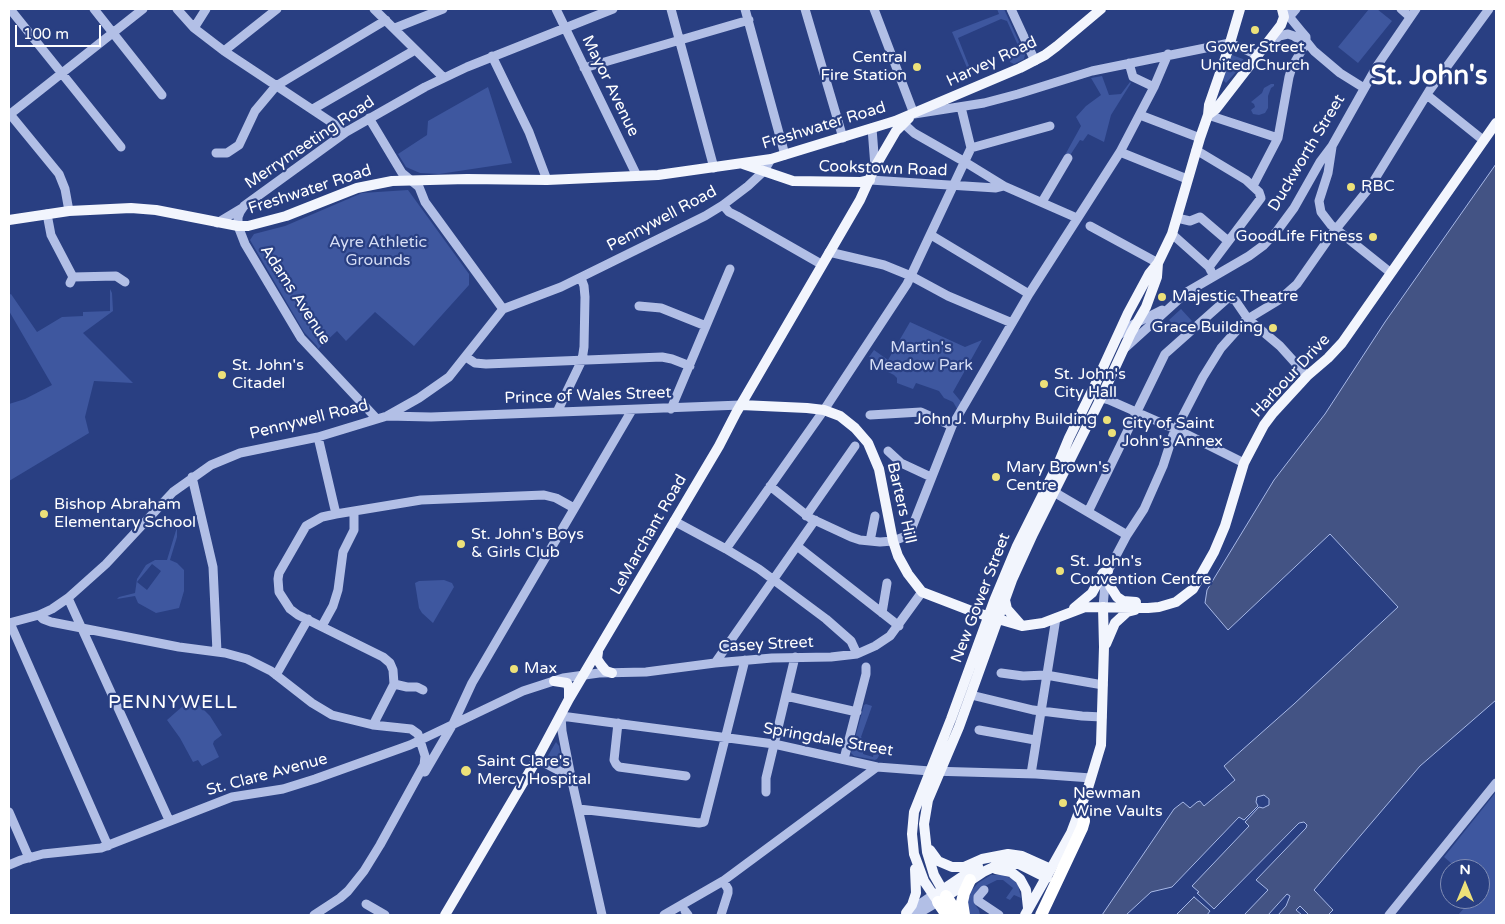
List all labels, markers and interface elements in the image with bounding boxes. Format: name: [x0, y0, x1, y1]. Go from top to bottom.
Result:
scale bar: [18, 15, 104, 47]
marker: Gower Street United Church: [1249, 24, 1261, 36]
text: 100 m: [23, 25, 69, 43]
street label: Mayor Avenue: [577, 32, 643, 140]
street label: Harvey Road: [944, 33, 1040, 91]
place label: Gower Street United Church: [1200, 38, 1310, 76]
place label: Central Fire Station: [820, 48, 907, 86]
marker: Central Fire Station: [911, 61, 923, 73]
district label: St. John's: [1371, 61, 1487, 93]
street label: Duckworth Street: [1265, 91, 1349, 215]
street label: Merrymeeting Road: [242, 92, 378, 194]
street label: Freshwater Road: [760, 98, 888, 154]
street label: Cookstown Road: [818, 157, 948, 181]
street label: Freshwater Road: [246, 161, 374, 219]
place label: RBC: [1361, 177, 1395, 197]
marker: RBC: [1345, 181, 1357, 193]
street label: Pennywell Road: [604, 182, 720, 256]
place label: GoodLife Fitness: [1236, 227, 1363, 247]
marker: GoodLife Fitness: [1367, 231, 1379, 243]
park label: Ayre Athletic Grounds: [329, 233, 427, 271]
street label: Adams Avenue: [256, 242, 334, 348]
place label: Majestic Theatre: [1172, 287, 1298, 307]
marker: Majestic Theatre: [1156, 291, 1168, 303]
place label: Grace Building: [1151, 318, 1263, 338]
marker: Grace Building: [1267, 322, 1279, 334]
street label: Harbour Drive: [1248, 331, 1334, 421]
park label: Martin's Meadow Park: [869, 338, 973, 376]
place label: St. John's Citadel: [232, 356, 304, 394]
place label: St. John's City Hall: [1054, 365, 1126, 403]
marker: St. John's Citadel: [216, 369, 228, 381]
marker: St. John's City Hall: [1038, 378, 1050, 390]
street label: Prince of Wales Street: [504, 383, 672, 409]
street label: Pennywell Road: [248, 396, 370, 444]
place label: John J. Murphy Building: [914, 410, 1097, 430]
marker: John J. Murphy Building: [1101, 414, 1113, 426]
place label: City of Saint John's Annex: [1122, 414, 1223, 452]
marker: City of Saint John's Annex: [1106, 427, 1118, 439]
place label: Mary Brown's Centre: [1006, 458, 1109, 496]
street label: Barters Hill: [882, 460, 920, 546]
street label: LeMarchant Road: [607, 471, 691, 599]
marker: Mary Brown's Centre: [990, 471, 1002, 483]
place label: Bishop Abraham Elementary School: [54, 495, 196, 533]
marker: Bishop Abraham Elementary School: [38, 508, 50, 520]
place label: St. John's Boys & Girls Club: [471, 525, 584, 563]
street label: New Gower Street: [947, 530, 1015, 666]
marker: St. John's Boys & Girls Club: [455, 538, 467, 550]
place label: St. John's Convention Centre: [1070, 552, 1211, 590]
marker: St. John's Convention Centre: [1054, 565, 1066, 577]
street label: Casey Street: [718, 633, 814, 657]
place label: Max: [524, 659, 557, 679]
marker: Max: [508, 663, 520, 675]
district label: PENNYWELL: [107, 692, 239, 714]
street label: Springdale Street: [761, 719, 895, 761]
street label: St. Clare Avenue: [204, 750, 330, 800]
place label: Saint Clare's Mercy Hospital: [477, 752, 591, 790]
marker: Saint Clare's Mercy Hospital: [459, 764, 473, 778]
place label: Newman Wine Vaults: [1073, 784, 1163, 822]
marker: Newman Wine Vaults: [1057, 797, 1069, 809]
north arrow: [1440, 859, 1490, 909]
text: N: [1459, 861, 1471, 878]

